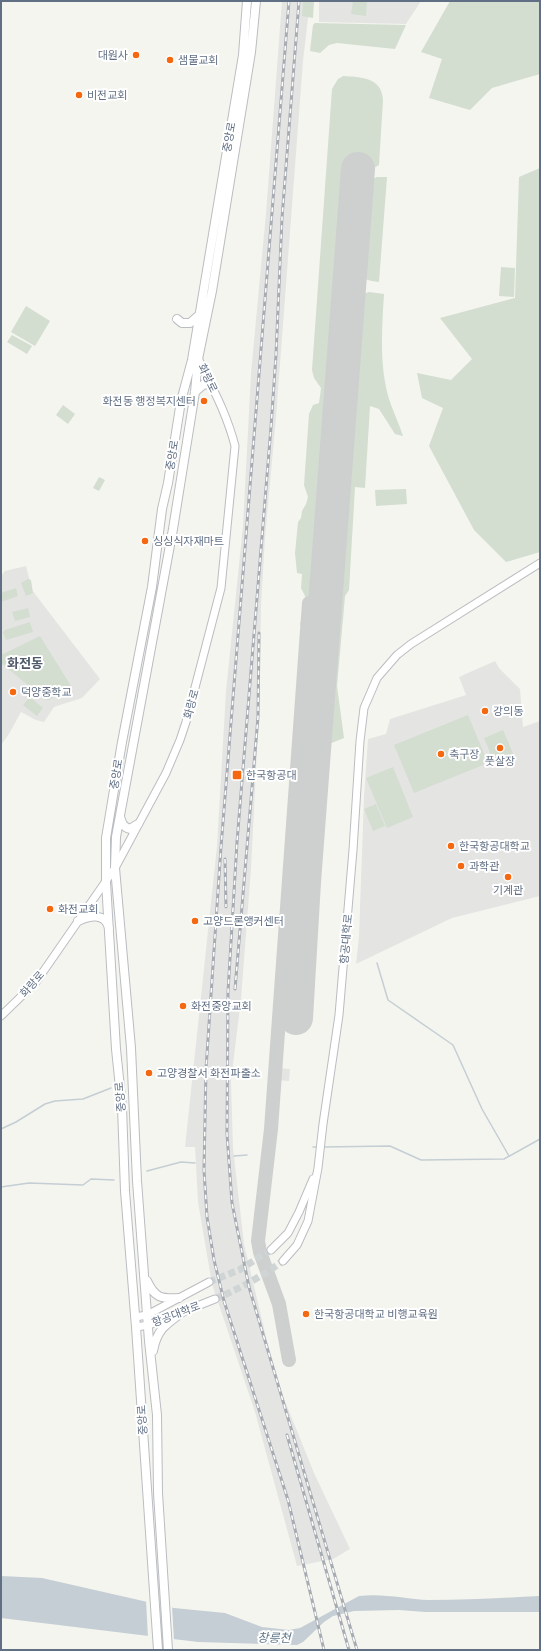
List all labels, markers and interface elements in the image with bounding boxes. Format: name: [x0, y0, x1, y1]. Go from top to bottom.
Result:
place label: 대원사: [98, 48, 128, 62]
marker: 대원사: [131, 50, 141, 60]
place label: 샘물교회: [178, 53, 218, 67]
marker: 샘물교회: [165, 55, 175, 65]
place label: 비전교회: [87, 88, 127, 102]
marker: 비전교회: [74, 90, 84, 100]
street label: 중앙로: [219, 121, 239, 153]
street label: 화랑로: [195, 361, 221, 395]
place label: 화전동 행정복지센터: [102, 394, 196, 408]
marker: 화전동 행정복지센터: [199, 396, 209, 406]
street label: 중앙로: [163, 439, 181, 471]
place label: 싱싱식자재마트: [153, 534, 224, 548]
marker: 싱싱식자재마트: [140, 536, 150, 546]
district label: 화전동: [7, 655, 43, 672]
place label: 덕양중학교: [21, 685, 72, 699]
marker: 덕양중학교: [8, 687, 18, 697]
street label: 화랑로: [180, 688, 202, 720]
place label: 강의동: [493, 704, 523, 718]
marker: 강의동: [480, 706, 490, 716]
marker: 풋살장: [495, 743, 505, 753]
place label: 축구장: [449, 747, 479, 761]
marker: 축구장: [436, 749, 446, 759]
place label: 풋살장: [485, 754, 515, 768]
street label: 중앙로: [107, 758, 125, 790]
place label: 한국항공대: [246, 768, 297, 782]
marker: 한국항공대: [231, 769, 243, 781]
place label: 한국항공대학교: [459, 839, 530, 853]
marker: 한국항공대학교: [446, 841, 456, 851]
place label: 과학관: [469, 859, 499, 873]
marker: 과학관: [456, 861, 466, 871]
marker: 기계관: [503, 872, 513, 882]
place label: 기계관: [493, 883, 523, 897]
place label: 화전교회: [58, 902, 98, 916]
marker: 화전교회: [45, 904, 55, 914]
street label: 항공대학로: [337, 913, 355, 965]
place label: 고양드론앵커센터: [203, 914, 284, 928]
marker: 고양드론앵커센터: [190, 916, 200, 926]
street label: 화랑로: [17, 968, 47, 1000]
place label: 화전중앙교회: [191, 999, 252, 1013]
marker: 화전중앙교회: [178, 1001, 188, 1011]
place label: 고양경찰서 화전파출소: [157, 1066, 261, 1080]
marker: 고양경찰서 화전파출소: [144, 1068, 154, 1078]
street label: 중앙로: [112, 1081, 128, 1113]
street label: 항공대학로: [150, 1298, 202, 1330]
place label: 한국항공대학교 비행교육원: [314, 1307, 438, 1321]
marker: 한국항공대학교 비행교육원: [301, 1309, 311, 1319]
street label: 중앙로: [134, 1404, 150, 1436]
water label: 창릉천: [257, 1630, 293, 1646]

